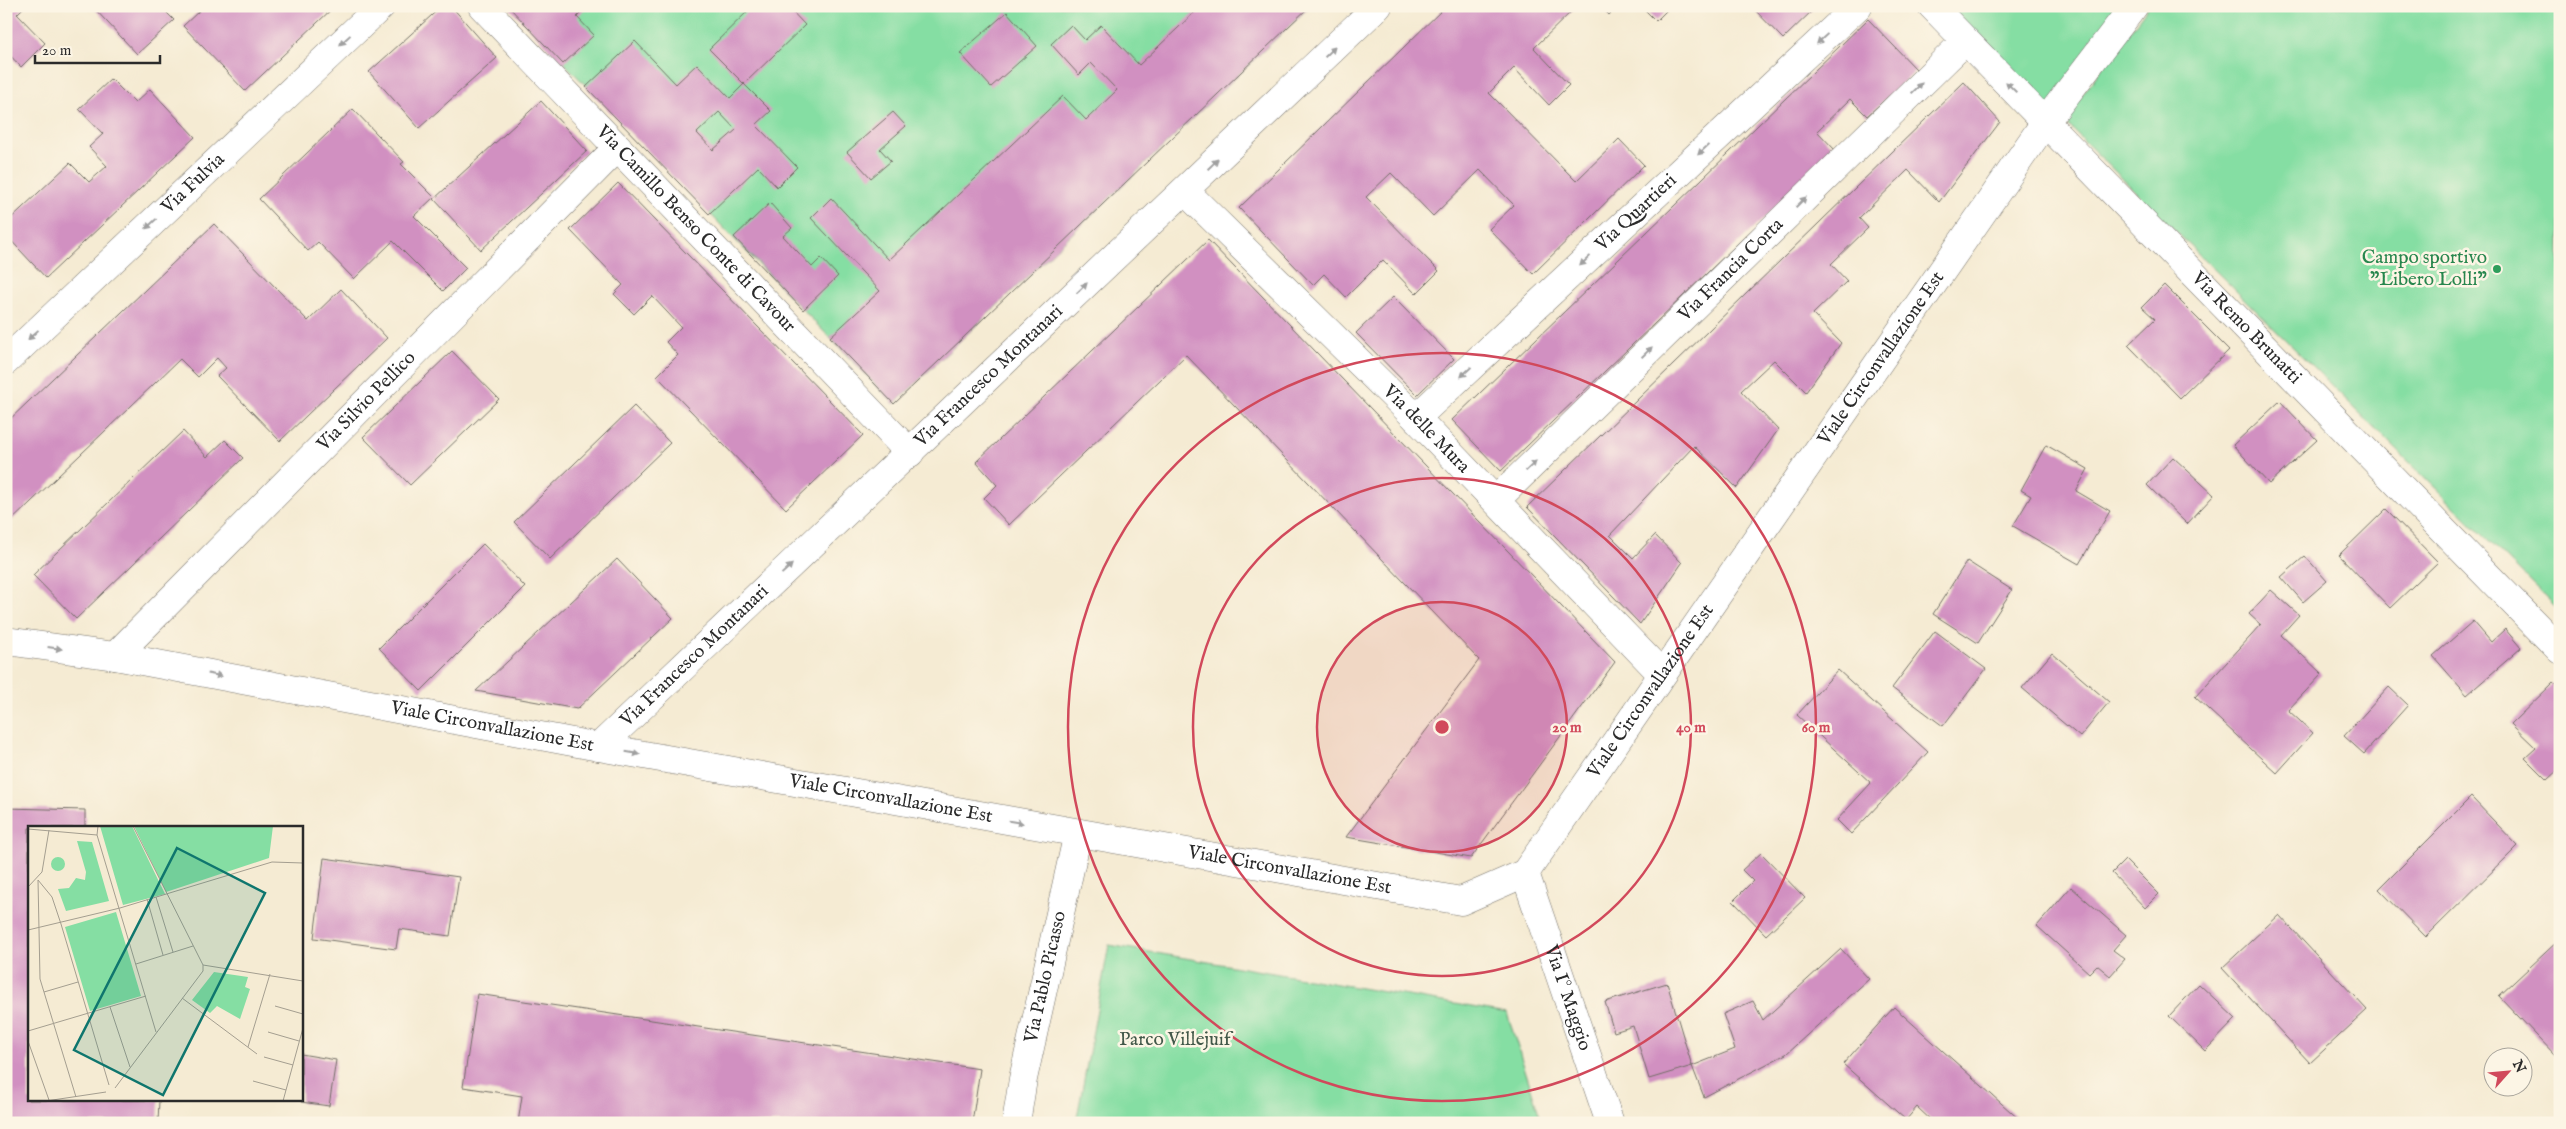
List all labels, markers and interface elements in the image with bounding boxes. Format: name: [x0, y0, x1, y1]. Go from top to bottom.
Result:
scale bar: [35, 32, 160, 64]
one-way arrow: [340, 34, 352, 46]
one-way arrow: [1816, 34, 1829, 45]
text: 20 m: [42, 41, 72, 60]
one-way arrow: [1324, 46, 1336, 58]
one-way arrow: [2006, 81, 2018, 93]
one-way arrow: [1911, 82, 1923, 94]
street label: Via Camillo Benso Conte di Cavour: [590, 120, 801, 338]
one-way arrow: [1698, 144, 1710, 156]
street label: Via Fulvia: [156, 147, 231, 220]
one-way arrow: [1206, 158, 1218, 170]
street label: Via Quartieri: [1590, 169, 1682, 257]
one-way arrow: [1794, 196, 1806, 208]
street label: Via Francia Corta: [1673, 212, 1789, 327]
one-way arrow: [146, 218, 158, 230]
place label: Campo sportivo "Libero Lolli": [2362, 246, 2487, 292]
one-way arrow: [1579, 255, 1591, 267]
marker: Campo sportivo "Libero Lolli": [2491, 263, 2503, 275]
street label: Viale Circonvallazione Est: [1812, 266, 1950, 451]
street label: Via Remo Brunatti: [2185, 266, 2306, 390]
one-way arrow: [1076, 282, 1088, 294]
street label: Via Francesco Montanari: [909, 300, 1068, 453]
one-way arrow: [28, 329, 40, 341]
street label: Via Silvio Pellico: [311, 346, 421, 457]
one-way arrow: [1641, 346, 1653, 358]
one-way arrow: [1460, 366, 1472, 378]
street label: Via delle Mura: [1377, 379, 1475, 479]
one-way arrow: [1525, 460, 1537, 472]
one-way arrow: [780, 563, 792, 575]
street label: Via Francesco Montanari: [615, 580, 774, 733]
street label: Viale Circonvallazione Est: [1582, 599, 1720, 784]
one-way arrow: [47, 644, 63, 652]
one-way arrow: [207, 671, 222, 679]
street label: Viale Circonvallazione Est: [388, 696, 596, 758]
centre of rings: [1433, 718, 1451, 736]
text: 20 m: [1552, 718, 1582, 737]
text: 40 m: [1676, 718, 1706, 737]
text: 60 m: [1802, 718, 1831, 737]
one-way arrow: [625, 749, 641, 757]
street label: Viale Circonvallazione Est: [786, 769, 995, 829]
one-way arrow: [1009, 818, 1025, 826]
inset map: [28, 826, 302, 1102]
street label: Viale Circonvallazione Est: [1185, 840, 1394, 900]
street label: Via Pablo Picasso: [1019, 909, 1072, 1046]
street label: Via I° Maggio: [1538, 941, 1597, 1054]
park label: Parco Villejuif: [1119, 1028, 1234, 1052]
north arrow: [2484, 1046, 2534, 1096]
text: N: [2507, 1056, 2529, 1076]

